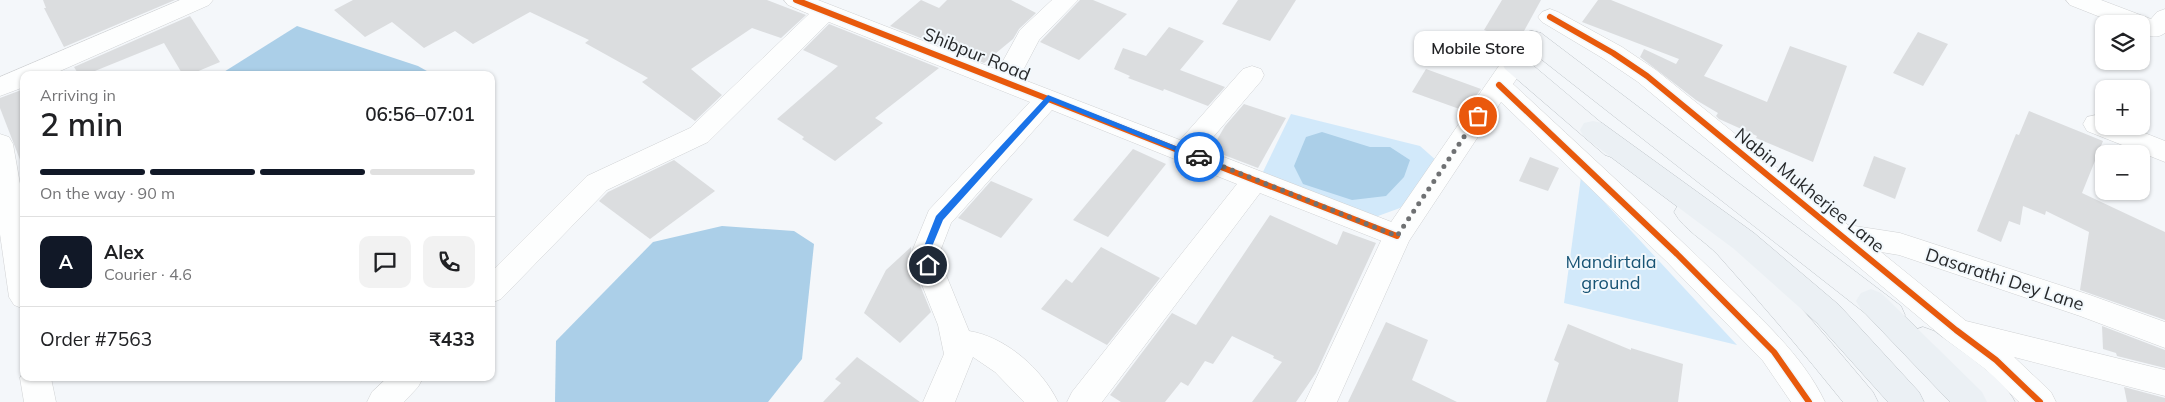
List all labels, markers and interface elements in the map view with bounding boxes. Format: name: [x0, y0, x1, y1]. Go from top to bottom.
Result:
map controls: [2095, 15, 2150, 200]
button: layers: [2095, 15, 2150, 70]
street label: Shibpur Road: [920, 22, 1034, 86]
callout: Mobile Store: [1414, 31, 1542, 66]
text: Mobile Store: [1431, 38, 1525, 58]
button: +: [2095, 80, 2150, 135]
text: Arriving in: [40, 85, 116, 105]
pin: [1457, 95, 1499, 137]
text: 06:56–07:01: [365, 102, 475, 126]
icon: bag: [1464, 102, 1492, 130]
text: 2 min: [40, 104, 123, 144]
street label: Nabin Mukherjee Lane: [1730, 123, 1890, 257]
courier: [1174, 132, 1224, 182]
icon: car: [1185, 143, 1213, 171]
button: −: [2095, 145, 2150, 200]
text: On the way · 90 m: [40, 183, 175, 203]
button: chat: [359, 236, 411, 288]
button: phone: [423, 236, 475, 288]
text: Alex: [104, 240, 144, 264]
street label: Dasarathi Dey Lane: [1923, 243, 2087, 315]
pin: [907, 244, 949, 286]
text: A: [59, 250, 73, 274]
park label: Mandirtala ground: [1565, 250, 1657, 294]
icon: home: [914, 251, 942, 279]
text: Courier · 4.6: [104, 264, 192, 284]
text: Order #7563: [40, 327, 152, 351]
text: ₹433: [429, 327, 475, 351]

